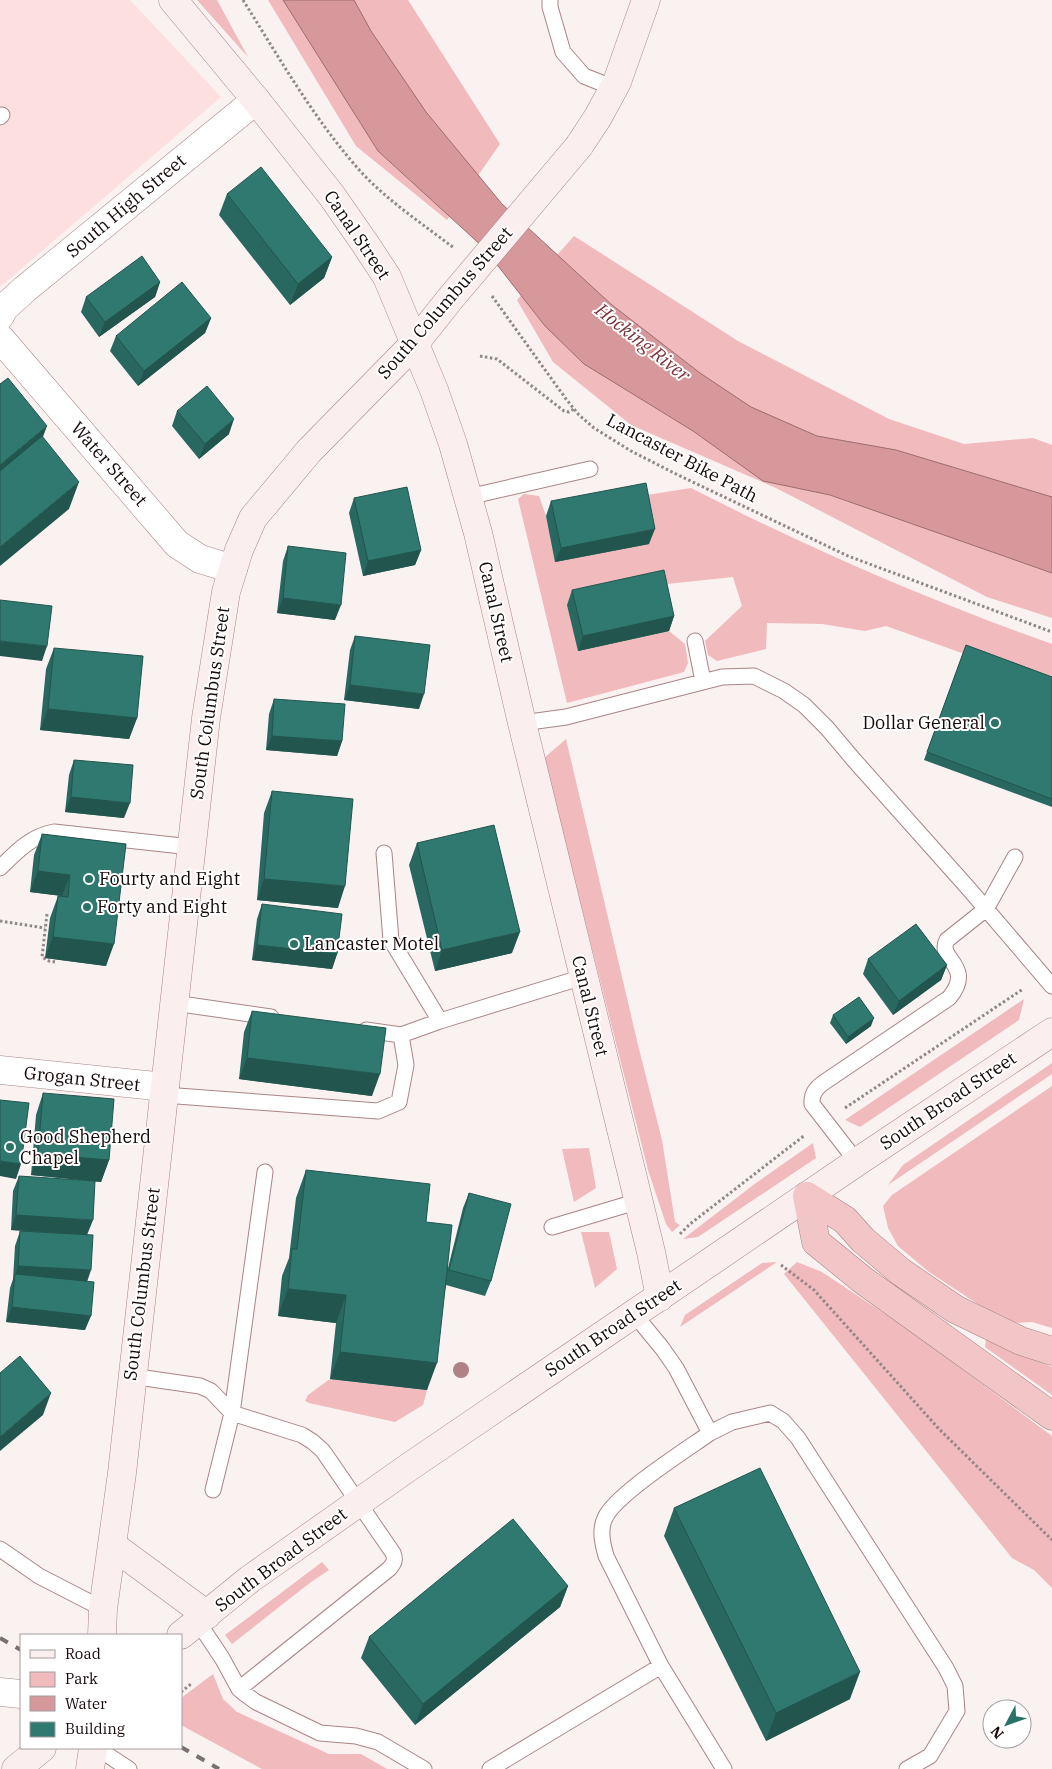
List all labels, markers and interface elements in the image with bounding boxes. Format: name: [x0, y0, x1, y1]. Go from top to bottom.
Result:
street label: South High Street: [61, 149, 190, 262]
street label: Canal Street: [319, 186, 396, 284]
street label: South Columbus Street: [372, 222, 517, 384]
water label: Hocking River: [590, 297, 696, 387]
street label: Lancaster Bike Path: [603, 408, 762, 507]
street label: Water Street: [66, 417, 152, 511]
street label: Canal Street: [474, 559, 519, 665]
street label: South Columbus Street: [185, 605, 234, 801]
place label: Dollar General: [862, 711, 985, 734]
marker: Dollar General: [989, 717, 1001, 729]
place label: Fourty and Eight: [99, 867, 240, 890]
marker: Fourty and Eight: [83, 873, 95, 885]
place label: Forty and Eight: [97, 895, 227, 918]
marker: Forty and Eight: [81, 901, 93, 913]
place label: Lancaster Motel: [304, 932, 439, 955]
marker: Lancaster Motel: [288, 938, 300, 950]
street label: Canal Street: [567, 953, 614, 1059]
street label: South Broad Street: [875, 1046, 1020, 1155]
street label: Grogan Street: [23, 1061, 141, 1096]
place label: Good Shepherd Chapel: [20, 1125, 151, 1169]
marker: Good Shepherd Chapel: [4, 1141, 16, 1153]
street label: South Columbus Street: [118, 1186, 165, 1382]
street label: South Broad Street: [540, 1273, 685, 1382]
street label: South Broad Street: [210, 1502, 351, 1617]
legend: [20, 1634, 182, 1749]
text: Road: [65, 1644, 101, 1663]
text: Park: [65, 1669, 98, 1688]
text: Water: [65, 1694, 107, 1713]
north arrow: [982, 1699, 1032, 1749]
text: Building: [65, 1719, 125, 1738]
text: N: [987, 1722, 1008, 1743]

